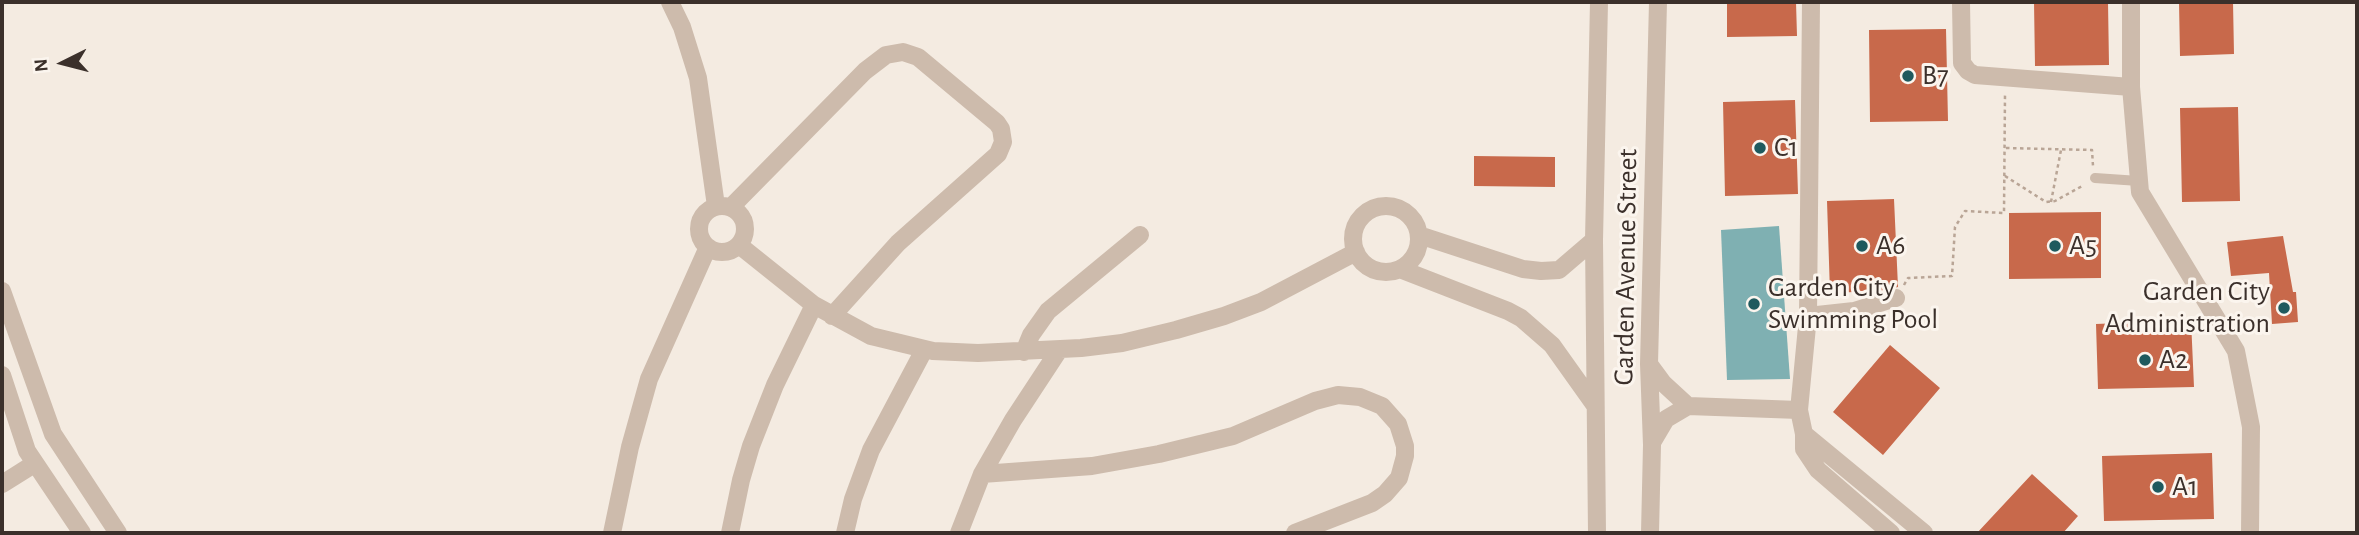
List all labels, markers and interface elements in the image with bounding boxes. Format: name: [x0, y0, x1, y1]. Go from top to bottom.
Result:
north arrow: [28, 28, 98, 98]
text: N: [31, 58, 52, 73]
place label: B7: [1922, 59, 1949, 93]
marker: B7: [1900, 68, 1916, 84]
place label: C1: [1774, 131, 1798, 165]
marker: C1: [1752, 140, 1768, 156]
street label: Garden Avenue Street: [1607, 148, 1645, 386]
place label: A6: [1876, 229, 1905, 263]
place label: A5: [2069, 229, 2097, 263]
marker: A6: [1854, 238, 1870, 254]
marker: A5: [2047, 238, 2063, 254]
place label: Garden City Swimming Pool: [1768, 271, 1938, 337]
place label: Garden City Administration: [2105, 275, 2270, 341]
marker: Garden City Swimming Pool: [1746, 296, 1762, 312]
marker: Garden City Administration: [2276, 300, 2292, 316]
place label: A2: [2159, 343, 2188, 377]
marker: A2: [2137, 352, 2153, 368]
place label: A1: [2172, 470, 2198, 504]
marker: A1: [2150, 479, 2166, 495]

